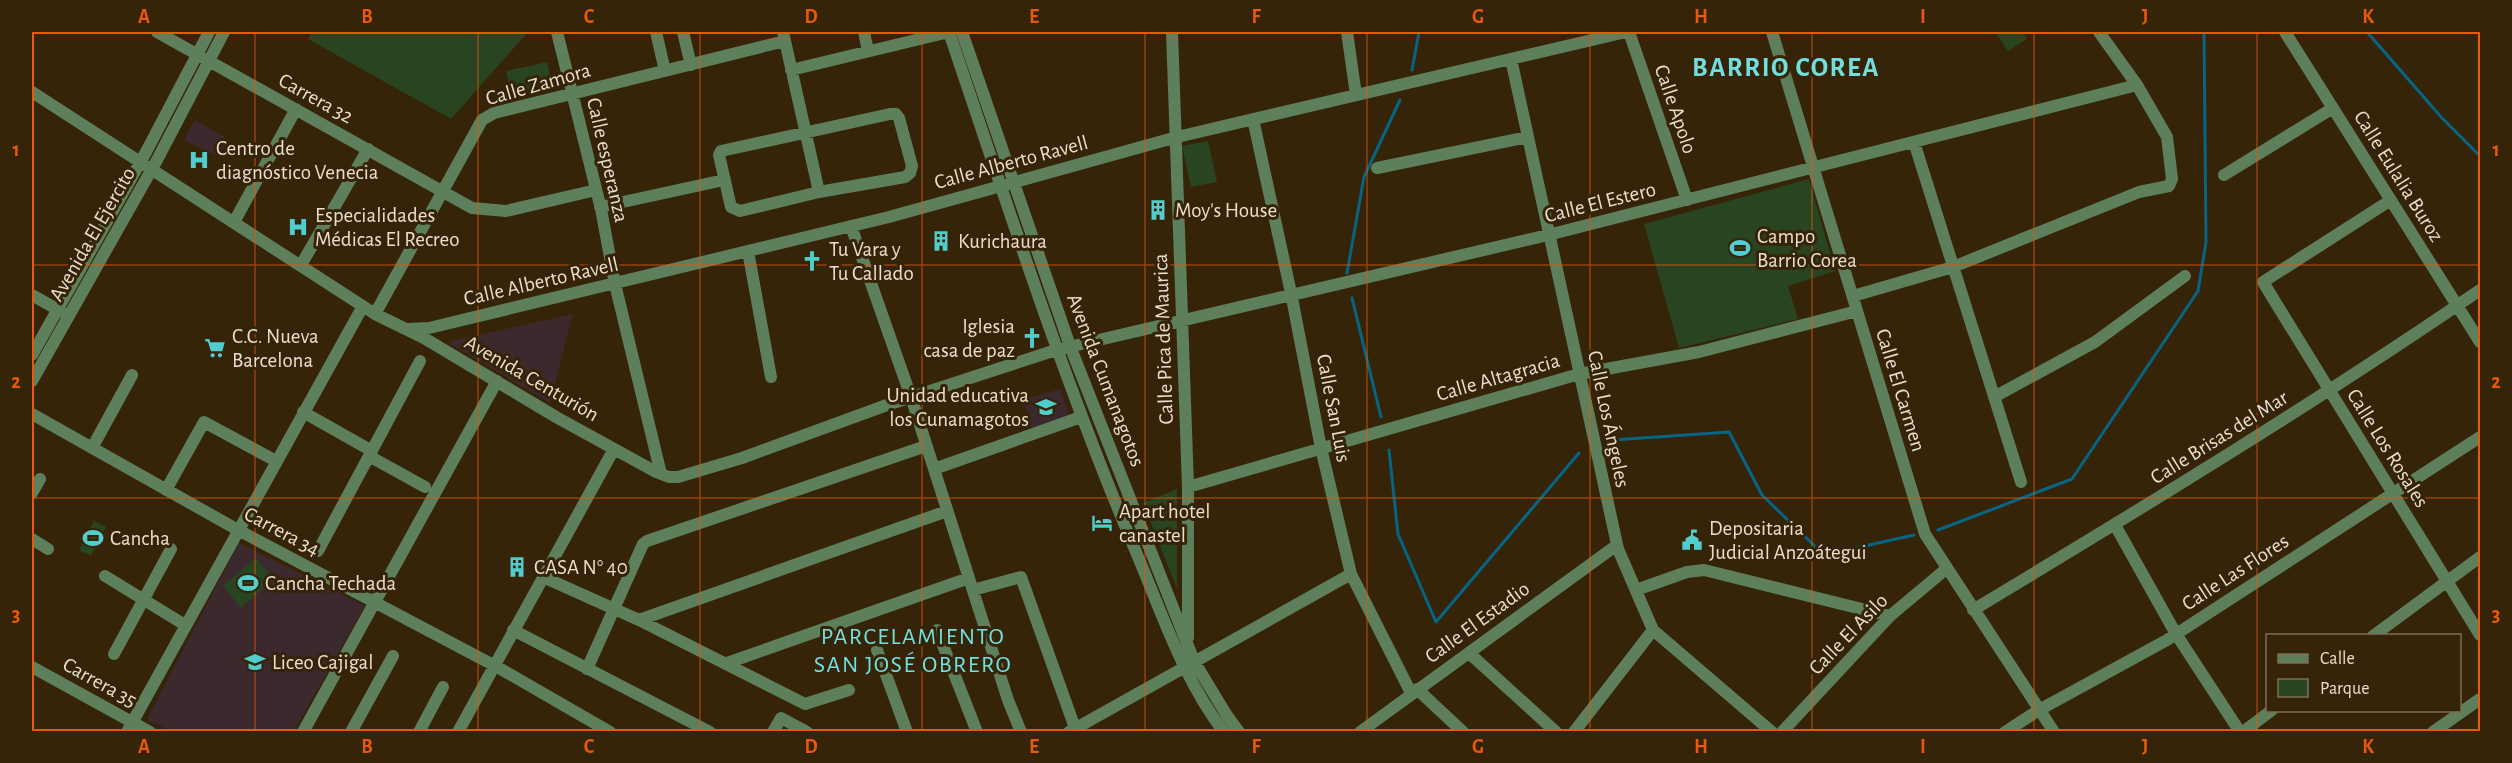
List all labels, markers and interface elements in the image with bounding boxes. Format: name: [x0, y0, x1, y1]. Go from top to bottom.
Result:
text: A: [138, 7, 150, 27]
text: B: [361, 7, 373, 27]
text: C: [584, 7, 595, 27]
text: D: [804, 7, 818, 27]
text: E: [1029, 7, 1039, 27]
text: F: [1251, 7, 1261, 27]
text: G: [1472, 7, 1484, 27]
text: H: [1694, 7, 1708, 27]
text: I: [1920, 7, 1926, 27]
text: J: [2142, 7, 2148, 27]
text: K: [2362, 7, 2374, 27]
district label: BARRIO COREA: [1692, 54, 1880, 81]
street label: Calle Zamora: [483, 59, 593, 109]
street label: Calle Apolo: [1651, 62, 1700, 156]
street label: Carrera 32: [275, 69, 357, 127]
street label: Calle esperanza: [583, 96, 632, 225]
street label: Calle Eulalia Buroz: [2350, 107, 2447, 245]
street label: Calle Alberto Ravell: [932, 132, 1090, 193]
place label: Centro de diagnóstico Venecia: [216, 138, 379, 183]
text: 1: [12, 140, 20, 160]
text: 1: [2492, 140, 2500, 160]
hospital icon: Centro de diagnóstico Venecia: [187, 148, 211, 172]
street label: Avenida El Ejercito: [46, 164, 139, 305]
street label: Calle El Estero: [1542, 179, 1658, 226]
building icon: Moy's House: [1146, 198, 1170, 222]
place label: Moy's House: [1175, 200, 1277, 221]
place label: Especialidades Médicas El Recreo: [315, 205, 460, 250]
hospital icon: Especialidades Médicas El Recreo: [286, 215, 310, 239]
place label: Campo Barrio Corea: [1757, 226, 1857, 271]
building icon: Kurichaura: [929, 229, 953, 253]
place label: Kurichaura: [958, 231, 1047, 252]
sports icon: Campo Barrio Corea: [1728, 236, 1752, 260]
place label: Tu Vara y Tu Callado: [829, 239, 914, 284]
church icon: Tu Vara y Tu Callado: [800, 249, 824, 273]
street label: Calle Alberto Ravell: [462, 253, 621, 310]
street label: Calle Pica de Maurica: [1150, 253, 1177, 425]
street label: Avenida Cumanagotos: [1063, 291, 1148, 469]
place label: Iglesia casa de paz: [923, 316, 1015, 361]
place label: C.C. Nueva Barcelona: [232, 326, 319, 371]
church icon: Iglesia casa de paz: [1020, 326, 1044, 350]
street label: Calle El Carmen: [1872, 326, 1929, 454]
street label: Avenida Centurión: [461, 332, 602, 425]
supermarket icon: C.C. Nueva Barcelona: [203, 336, 227, 360]
street label: Calle Los Ángeles: [1584, 348, 1635, 489]
street label: Calle Altagracia: [1434, 350, 1562, 405]
street label: Calle San Luis: [1313, 352, 1354, 464]
text: 2: [11, 372, 21, 392]
text: 2: [2491, 372, 2501, 392]
place label: Unidad educativa los Cunamagotos: [887, 385, 1029, 430]
street label: Calle Los Rosales: [2343, 385, 2432, 511]
street label: Calle Brisas del Mar: [2147, 387, 2292, 488]
school or university icon: Unidad educativa los Cunamagotos: [1034, 395, 1058, 419]
place label: Apart hotel canastel: [1119, 501, 1210, 546]
street label: Carrera 34: [241, 503, 323, 560]
hotel icon: Apart hotel canastel: [1090, 511, 1114, 535]
place label: Depositaria Judicial Anzoátegui: [1709, 518, 1867, 563]
sports icon: Cancha: [81, 526, 105, 550]
place label: Cancha: [110, 528, 170, 549]
public building icon: Depositaria Judicial Anzoátegui: [1680, 528, 1704, 552]
street label: Calle Las Flores: [2178, 530, 2292, 615]
building icon: CASA N° 40: [505, 555, 529, 579]
place label: CASA N° 40: [534, 557, 628, 578]
sports icon: Cancha Techada: [236, 571, 260, 595]
place label: Cancha Techada: [265, 573, 397, 594]
street label: Calle El Estadio: [1421, 578, 1533, 667]
street label: Calle El Asilo: [1805, 590, 1892, 679]
text: 3: [12, 605, 20, 625]
text: 3: [2492, 605, 2500, 625]
district label: PARCELAMIENTO SAN JOSÉ OBRERO: [814, 625, 1012, 677]
legend: [2266, 634, 2461, 712]
school or university icon: Liceo Cajigal: [243, 650, 267, 674]
text: Calle: [2320, 650, 2355, 668]
place label: Liceo Cajigal: [272, 652, 373, 673]
street label: Carrera 35: [59, 654, 140, 711]
text: Parque: [2320, 680, 2369, 698]
text: A: [138, 737, 150, 757]
text: B: [361, 737, 373, 757]
text: C: [584, 737, 595, 757]
text: D: [804, 737, 818, 757]
text: E: [1029, 737, 1039, 757]
text: F: [1251, 737, 1261, 757]
text: G: [1472, 737, 1484, 757]
text: H: [1694, 737, 1708, 757]
text: I: [1920, 737, 1926, 757]
text: J: [2142, 737, 2148, 757]
text: K: [2362, 737, 2374, 757]

